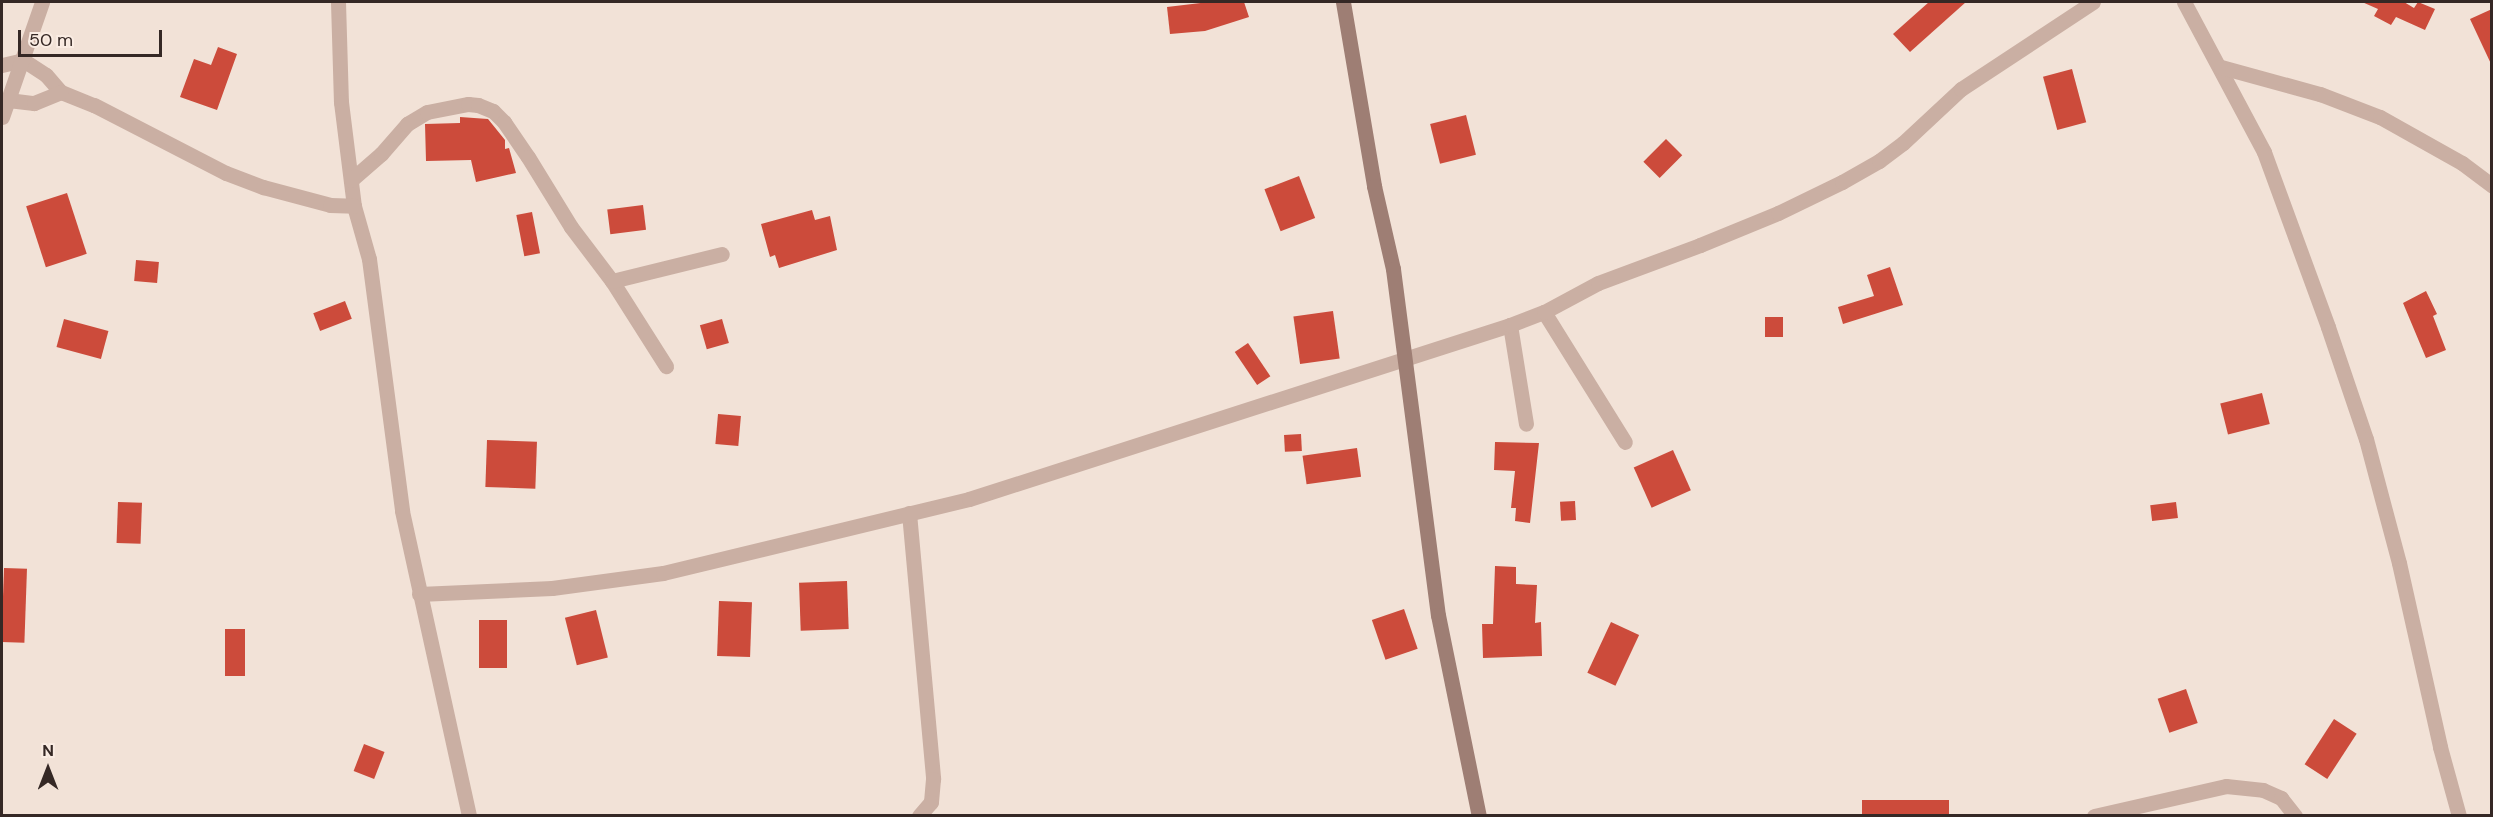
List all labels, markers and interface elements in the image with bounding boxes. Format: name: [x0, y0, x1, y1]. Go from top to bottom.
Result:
scale bar: [21, 18, 165, 56]
text: 50 m: [29, 28, 73, 52]
north arrow: [18, 739, 78, 799]
text: N: [42, 740, 54, 761]

